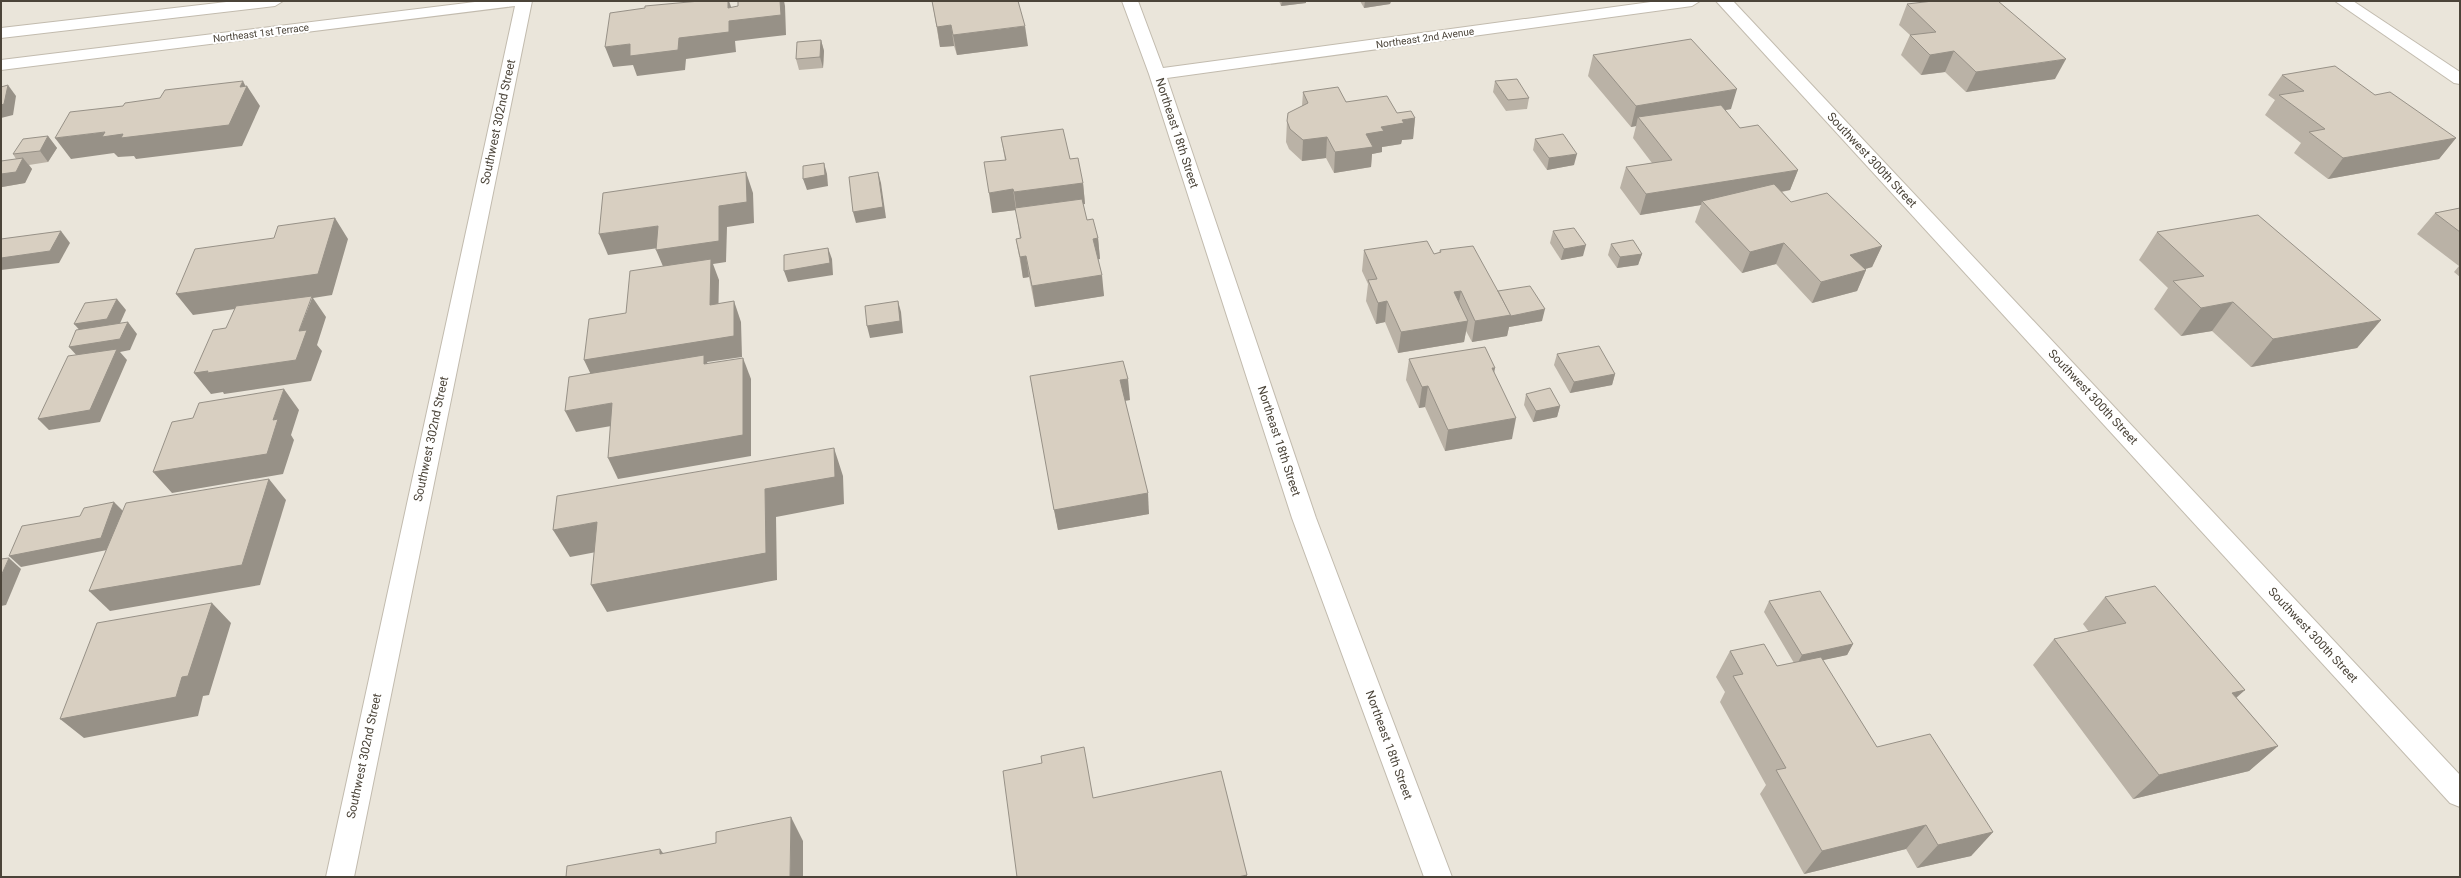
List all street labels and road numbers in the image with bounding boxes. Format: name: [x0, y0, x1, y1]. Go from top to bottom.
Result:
street label: Northeast 1st Terrace: [212, 22, 310, 44]
street label: Northeast 2nd Avenue: [1375, 26, 1475, 50]
street label: Southwest 302nd Street: [478, 58, 518, 186]
street label: Northeast 18th Street: [1153, 76, 1201, 190]
street label: Southwest 300th Street: [1824, 110, 1920, 211]
street label: Southwest 300th Street: [2045, 347, 2141, 448]
street label: Southwest 302nd Street: [411, 375, 451, 503]
street label: Northeast 18th Street: [1255, 384, 1303, 498]
street label: Southwest 300th Street: [2265, 585, 2361, 686]
street label: Northeast 18th Street: [1363, 689, 1415, 801]
street label: Southwest 302nd Street: [344, 692, 384, 820]

